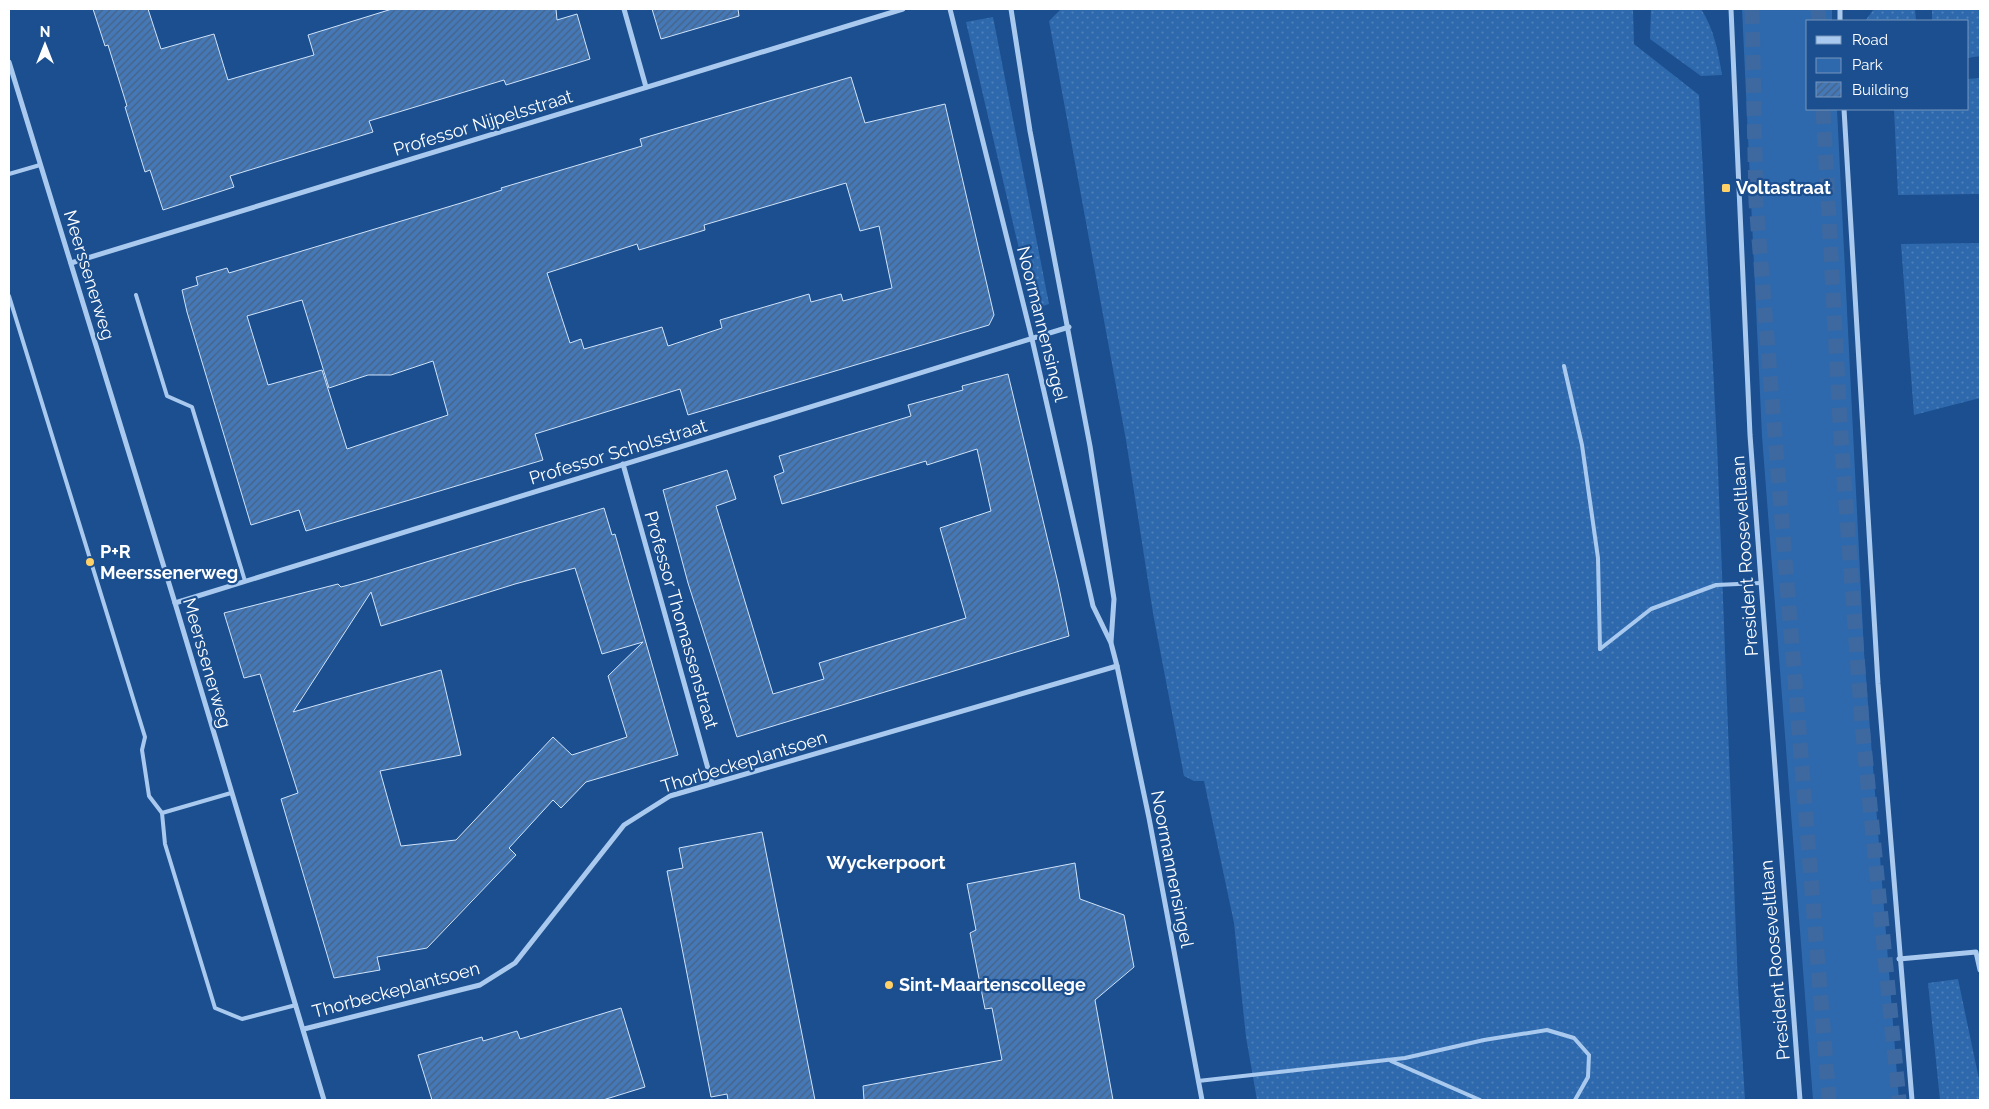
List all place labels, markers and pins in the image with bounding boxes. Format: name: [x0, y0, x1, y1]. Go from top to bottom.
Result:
place label: Voltastraat: [1736, 177, 1831, 198]
marker: Voltastraat: [1720, 182, 1732, 194]
place label: P+R Meerssenerweg: [100, 541, 238, 583]
marker: P+R Meerssenerweg: [84, 556, 96, 568]
place label: Sint-Maartenscollege: [899, 974, 1086, 995]
marker: Sint-Maartenscollege: [883, 979, 895, 991]

